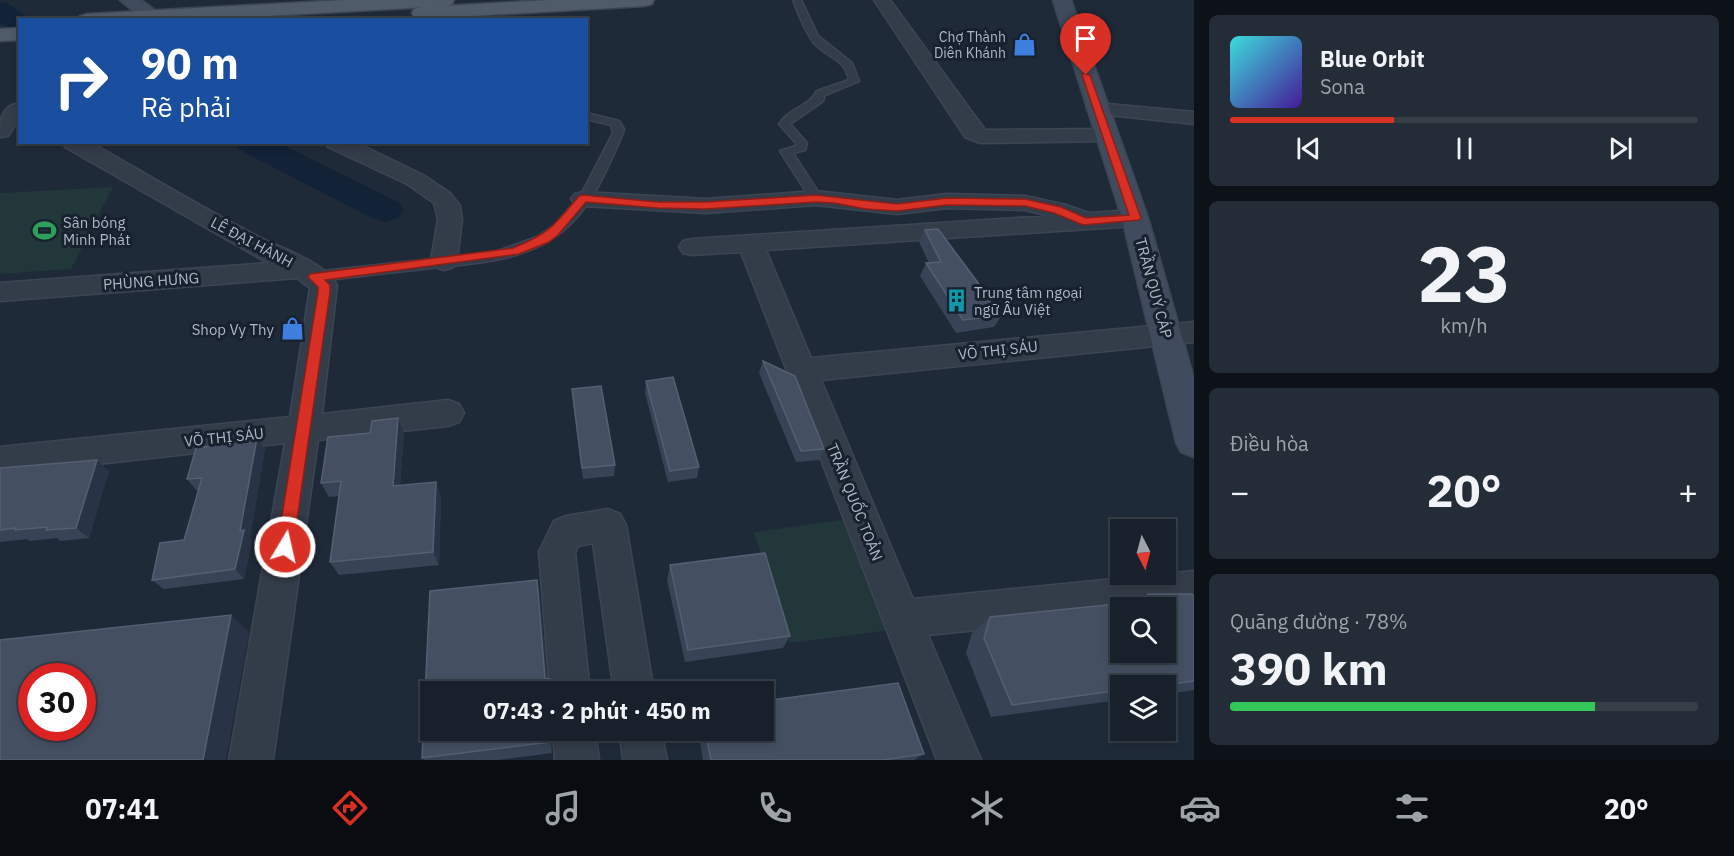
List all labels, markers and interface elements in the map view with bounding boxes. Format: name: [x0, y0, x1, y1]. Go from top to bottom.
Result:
pin: [1060, 13, 1111, 75]
icon: arrive: [1069, 22, 1102, 55]
place label: Chợ Thành Diên Khánh: [934, 28, 1006, 62]
shop icon: Chợ Thành Diên Khánh: [1011, 32, 1037, 58]
text: 90 m: [141, 36, 239, 91]
icon: right: [42, 42, 120, 120]
text: Blue Orbit: [1320, 44, 1425, 73]
text: Sona: [1320, 73, 1365, 100]
text: Rẽ phải: [141, 89, 231, 124]
icon: previous: [1292, 132, 1325, 165]
icon: pause: [1448, 132, 1481, 165]
icon: next: [1604, 132, 1637, 165]
street label: LÊ ĐẠI HÀNH: [208, 212, 296, 272]
place label: Sân bóng Minh Phát: [63, 213, 130, 249]
sports icon: Sân bóng Minh Phát: [32, 218, 58, 244]
text: 23: [1417, 222, 1511, 323]
street label: TRẦN QUÝ CÁP: [1131, 235, 1178, 340]
street label: PHÙNG HƯNG: [102, 268, 200, 294]
place label: Trung tâm ngoại ngữ Âu Việt: [974, 283, 1082, 319]
building icon: Trung tâm ngoại ngữ Âu Việt: [943, 288, 969, 314]
text: km/h: [1440, 312, 1488, 339]
shop icon: Shop Vy Thy: [279, 316, 305, 342]
place label: Shop Vy Thy: [192, 320, 275, 339]
street label: VÕ THỊ SÁU: [957, 336, 1039, 364]
street label: VÕ THỊ SÁU: [183, 423, 265, 451]
text: Điều hòa: [1230, 430, 1309, 457]
street label: TRẦN QUỐC TOẢN: [823, 440, 889, 564]
text: 20°: [1426, 461, 1502, 519]
text: −: [1230, 470, 1250, 513]
text: +: [1678, 470, 1698, 513]
position arrow: [253, 515, 317, 579]
north arrow: [1110, 519, 1176, 585]
map controls: [1110, 519, 1176, 741]
button: search: [1110, 597, 1176, 663]
text: Quãng đường · 78%: [1230, 608, 1407, 635]
text: 390 km: [1230, 639, 1388, 697]
speed limit sign: 30: [18, 663, 96, 741]
button: layers: [1110, 675, 1176, 741]
text: 07:43 · 2 phút · 450 m: [483, 696, 711, 725]
icon: directions: [329, 787, 371, 829]
icon: music: [542, 787, 584, 829]
icon: phone: [754, 787, 796, 829]
icon: climate: [966, 787, 1008, 829]
icon: car: [1179, 787, 1221, 829]
icon: filters: [1391, 787, 1433, 829]
text: 07:41: [85, 791, 159, 826]
text: 20°: [1604, 791, 1649, 826]

